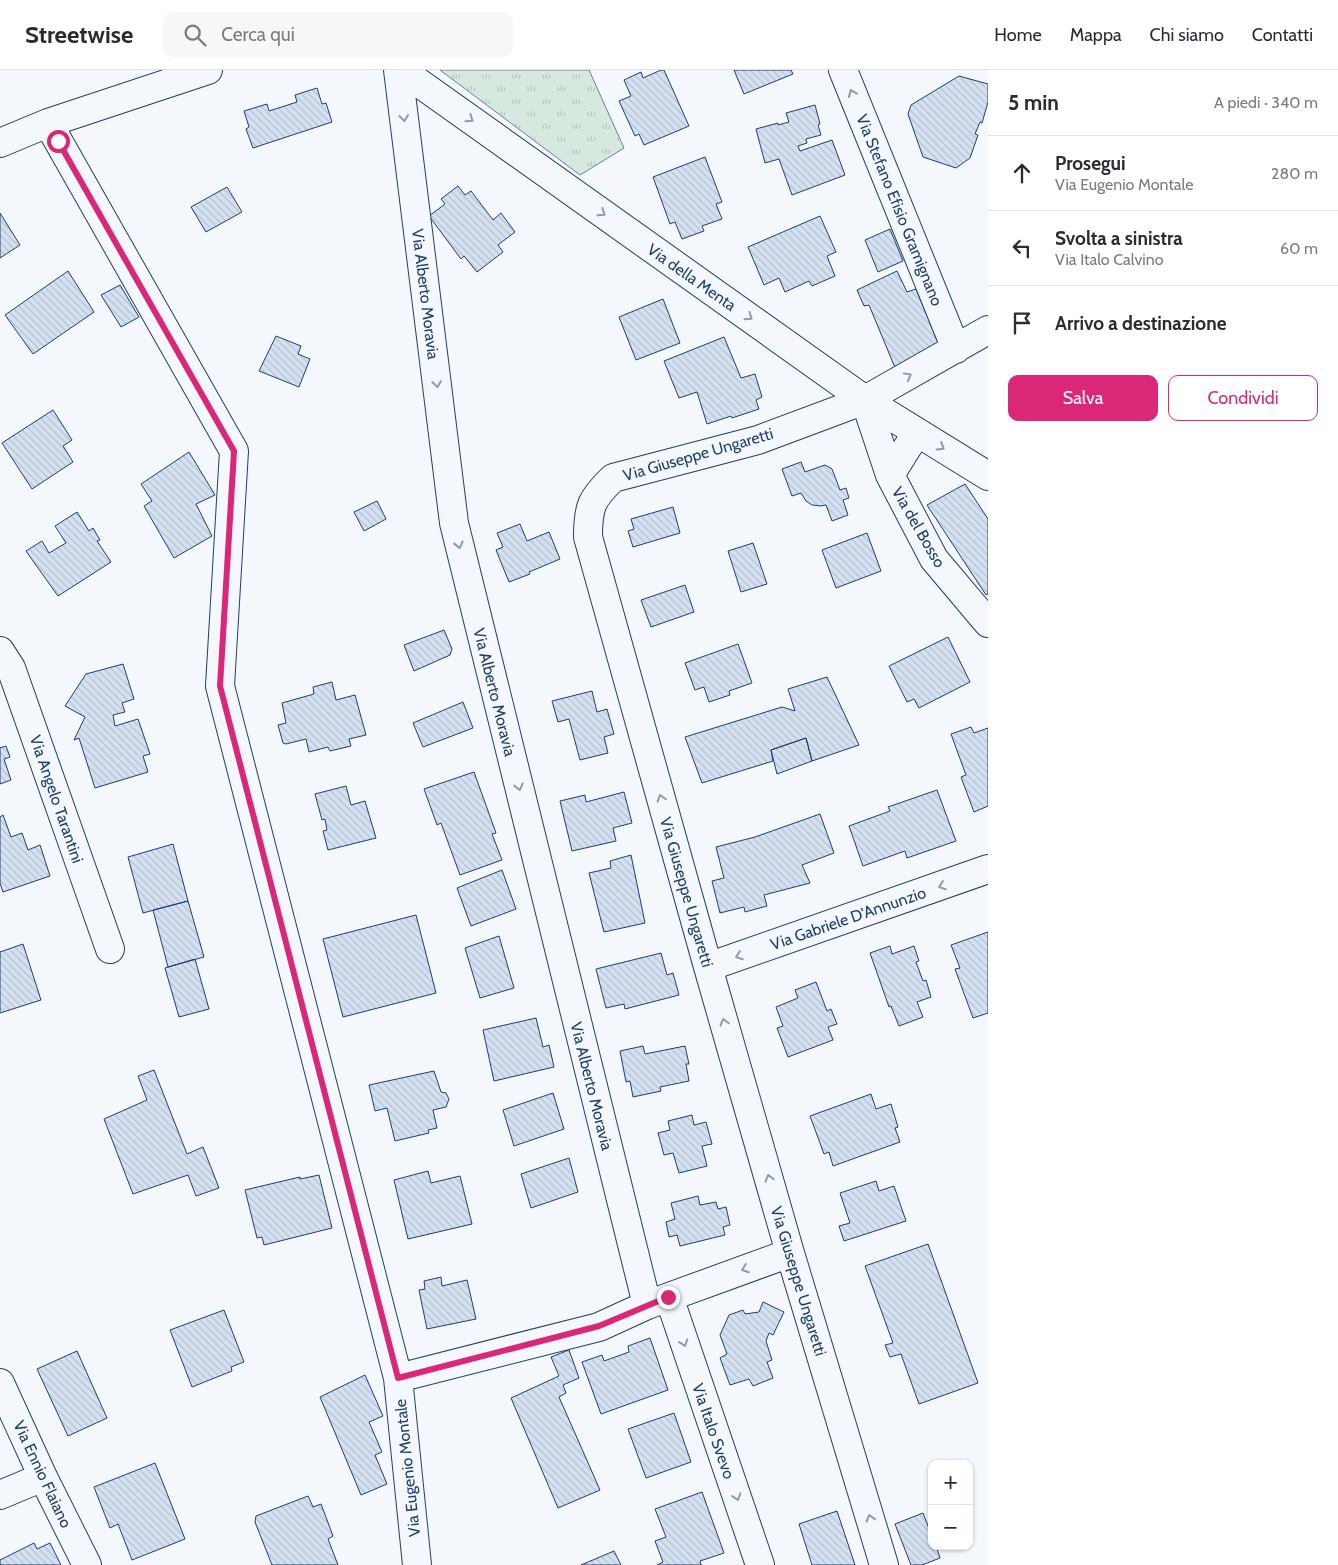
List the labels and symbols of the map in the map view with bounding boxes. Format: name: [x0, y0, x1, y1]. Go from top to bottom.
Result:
one-way arrow: [848, 89, 859, 98]
street label: Via Stefano Efisio Gramignano: [852, 112, 947, 309]
one-way arrow: [464, 113, 473, 121]
one-way arrow: [398, 115, 409, 123]
route start: [47, 130, 70, 153]
one-way arrow: [596, 207, 606, 216]
street label: Via Alberto Moravia: [408, 228, 443, 361]
street label: Via della Menta: [644, 240, 740, 315]
one-way arrow: [743, 311, 753, 320]
one-way arrow: [903, 372, 912, 382]
one-way arrow: [431, 380, 442, 388]
street label: Via Giuseppe Ungaretti: [621, 424, 775, 485]
one-way arrow: [936, 441, 945, 451]
street label: Via del Bosso: [888, 484, 949, 571]
one-way arrow: [453, 540, 464, 549]
street label: Via Alberto Moravia: [469, 626, 520, 758]
street label: Via Angelo Tarantini: [26, 733, 87, 866]
one-way arrow: [513, 783, 524, 792]
one-way arrow: [656, 794, 667, 803]
street label: Via Giuseppe Ungaretti: [656, 815, 717, 969]
one-way arrow: [938, 880, 947, 890]
street label: Via Gabriele D'Annunzio: [768, 883, 929, 954]
one-way arrow: [735, 950, 744, 960]
one-way arrow: [719, 1018, 729, 1027]
street label: Via Alberto Moravia: [566, 1020, 617, 1152]
one-way arrow: [764, 1175, 774, 1183]
street label: Via Giuseppe Ungaretti: [767, 1204, 830, 1358]
one-way arrow: [741, 1263, 749, 1273]
route end: [657, 1286, 680, 1309]
one-way arrow: [678, 1338, 688, 1347]
street label: Via Italo Svevo: [688, 1381, 739, 1482]
street label: Via Eugenio Montale: [391, 1398, 424, 1538]
street label: Via Ennio Flaiano: [9, 1418, 76, 1531]
one-way arrow: [731, 1492, 741, 1501]
one-way arrow: [866, 1515, 876, 1523]

